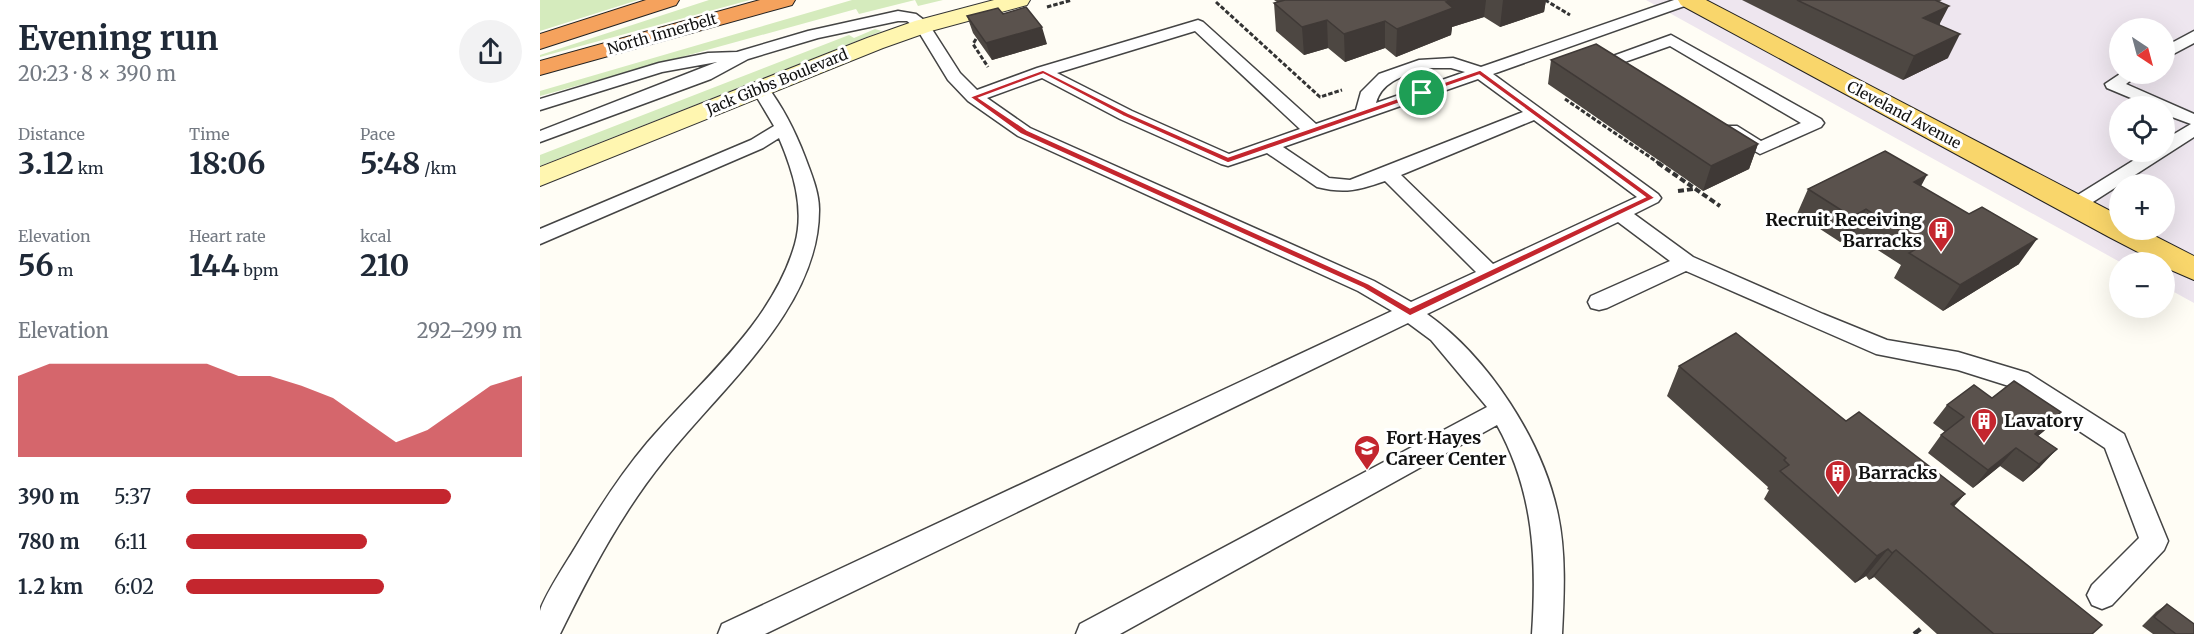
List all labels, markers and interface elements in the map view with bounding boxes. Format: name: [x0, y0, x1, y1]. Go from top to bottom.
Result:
street label: North Innerbelt: [605, 9, 719, 58]
text: Evening run: [18, 18, 218, 59]
north arrow: [2109, 18, 2175, 84]
map controls: [2109, 18, 2175, 318]
button: share: [459, 20, 522, 83]
street label: Jack Gibbs Boulevard: [702, 44, 850, 119]
text: 20:23 · 8 × 390 m: [18, 61, 176, 86]
pin: [1396, 67, 1447, 118]
icon: arrive: [1405, 76, 1438, 109]
street label: Cleveland Avenue: [1844, 76, 1965, 153]
button: locate: [2109, 96, 2175, 162]
text: Distance: [18, 124, 85, 144]
text: Time: [189, 124, 230, 144]
text: Pace: [360, 124, 395, 144]
text: 3.12: [18, 144, 74, 182]
text: 18:06: [189, 144, 266, 182]
text: 5:48: [360, 144, 421, 182]
text: km: [74, 158, 104, 178]
text: /km: [421, 158, 457, 178]
button: +: [2109, 174, 2175, 240]
place label: Recruit Receiving Barracks: [1765, 208, 1922, 252]
building icon: Recruit Receiving Barracks: [1926, 215, 1956, 253]
text: Elevation: [18, 226, 91, 246]
text: Heart rate: [189, 226, 266, 246]
text: kcal: [360, 226, 391, 246]
text: 56: [18, 246, 54, 284]
text: 144: [189, 246, 239, 284]
text: 210: [360, 246, 409, 284]
button: −: [2109, 252, 2175, 318]
text: m: [54, 260, 73, 280]
text: bpm: [239, 260, 279, 280]
text: Elevation: [18, 318, 109, 343]
text: 292–299 m: [417, 318, 522, 343]
building icon: Lavatory: [1969, 406, 1999, 444]
place label: Lavatory: [2004, 409, 2083, 432]
place label: Fort Hayes Career Center: [1386, 426, 1507, 470]
school or university icon: Fort Hayes Career Center: [1352, 433, 1382, 471]
building icon: Barracks: [1823, 458, 1853, 496]
place label: Barracks: [1858, 461, 1938, 484]
text: 390 m: [18, 484, 79, 509]
text: 5:37: [114, 484, 151, 509]
text: 780 m: [18, 529, 80, 554]
text: 6:11: [114, 529, 147, 554]
text: 1.2 km: [18, 574, 83, 599]
text: 6:02: [114, 574, 154, 599]

